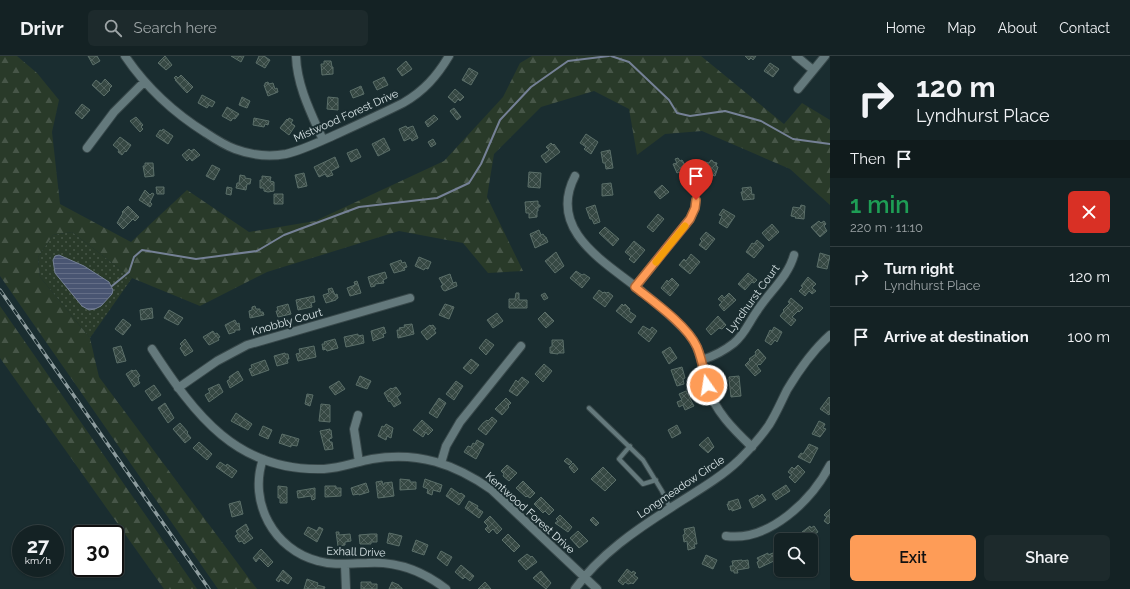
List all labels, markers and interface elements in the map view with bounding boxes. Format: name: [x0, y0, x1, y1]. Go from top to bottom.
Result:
search box: [88, 10, 368, 46]
text: Drivr: [20, 17, 64, 39]
icon: search: [102, 17, 124, 39]
text: Search here: [134, 19, 217, 37]
text: Home: [886, 20, 925, 36]
text: Map: [947, 20, 976, 36]
text: About: [998, 20, 1037, 36]
text: Contact: [1059, 20, 1110, 36]
text: 120 m: [916, 71, 996, 104]
icon: right: [850, 72, 902, 124]
street label: Mistwood Forest Drive: [292, 87, 401, 145]
text: Lyndhurst Place: [916, 105, 1050, 126]
icon: arrive: [893, 148, 915, 170]
text: Then: [850, 150, 885, 168]
pin: [679, 159, 713, 200]
icon: arrive: [685, 165, 707, 187]
text: 1 min: [850, 190, 910, 219]
button: close: [1068, 191, 1110, 233]
text: 220 m · 11:10: [850, 220, 923, 235]
text: Turn right: [884, 260, 954, 278]
street label: Lyndhurst Court: [724, 262, 782, 336]
icon: right: [850, 266, 872, 288]
text: 120 m: [1069, 268, 1110, 286]
text: Lyndhurst Place: [884, 278, 980, 293]
street label: Knobbly Court: [250, 306, 324, 338]
icon: arrive: [850, 326, 872, 348]
text: Arrive at destination: [884, 328, 1029, 346]
text: 100 m: [1068, 328, 1110, 346]
position arrow: [686, 364, 728, 406]
street label: Longmeadow Circle: [635, 453, 728, 521]
street label: Kentwood Forest Drive: [483, 470, 578, 557]
speed limit sign: 30: [72, 525, 124, 577]
map controls: [774, 533, 818, 577]
button: search: [774, 533, 818, 577]
text: 27: [27, 534, 49, 558]
button: Exit: [850, 535, 976, 581]
button: Share: [984, 535, 1110, 581]
street label: Exhall Drive: [326, 544, 386, 560]
text: km/h: [25, 555, 51, 566]

